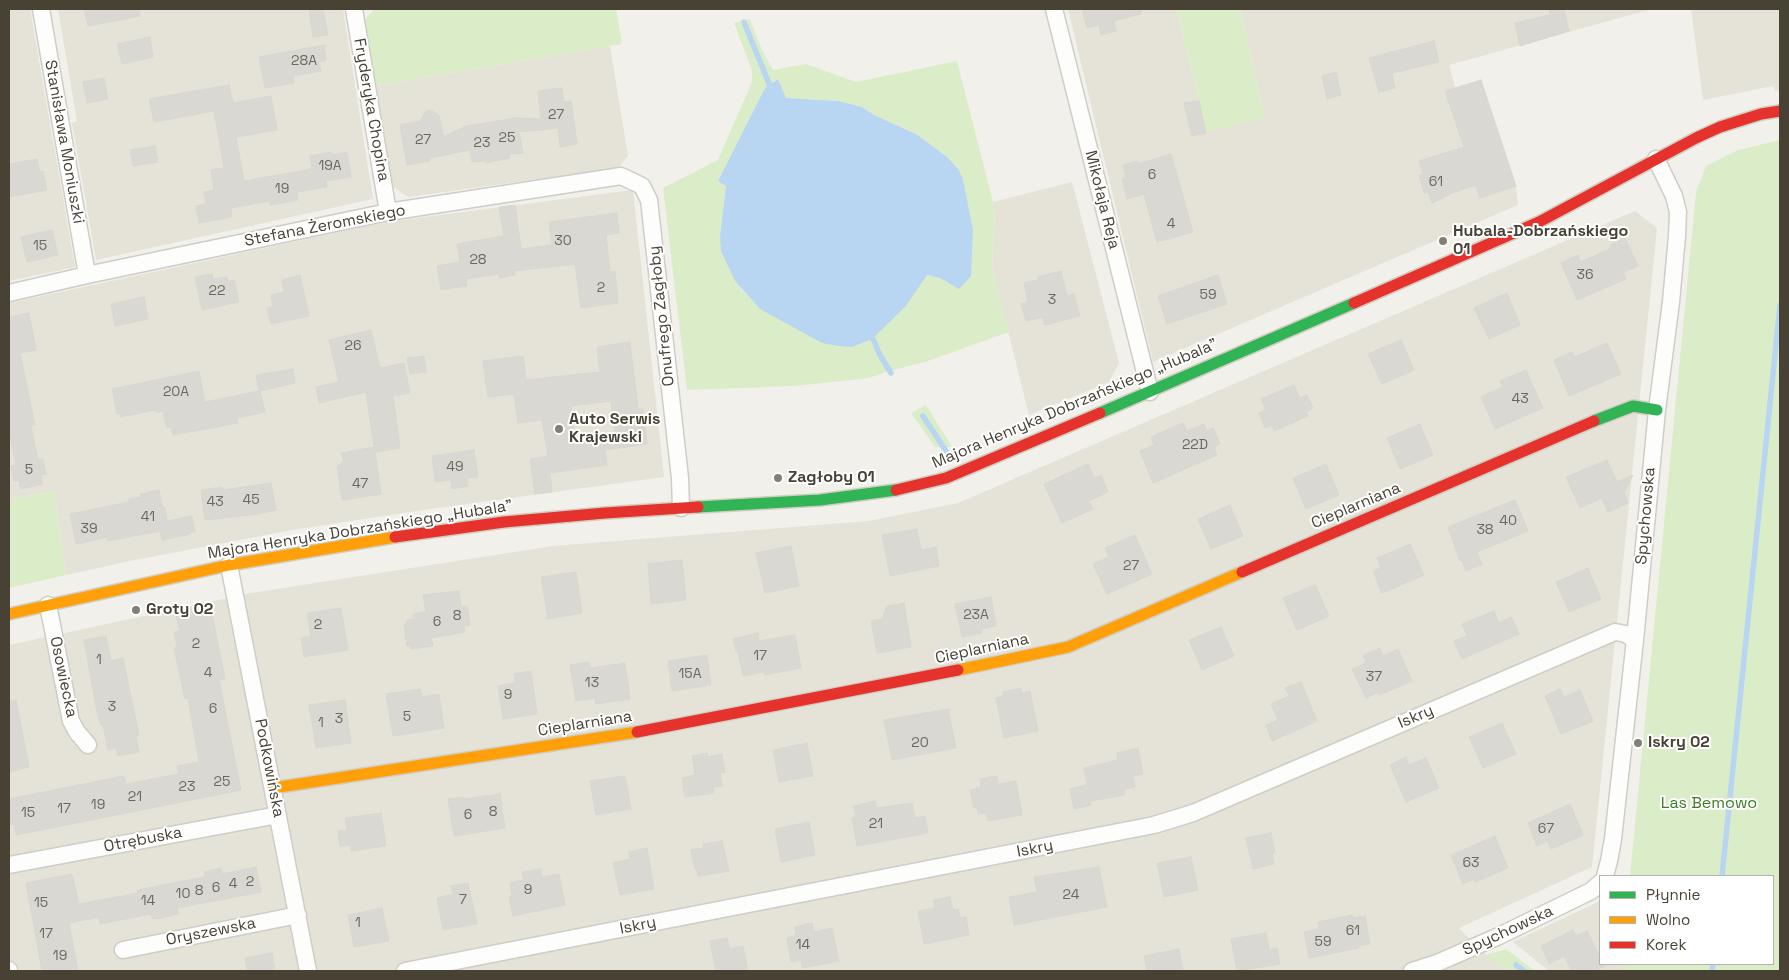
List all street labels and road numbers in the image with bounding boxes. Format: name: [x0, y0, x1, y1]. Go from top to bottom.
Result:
street label: Fryderyka Chopina: [349, 37, 393, 183]
street label: Stanisława Moniuszki: [40, 59, 88, 225]
street label: Mikołaja Reja: [1080, 149, 1124, 251]
street label: Stefana Żeromskiego: [243, 201, 407, 251]
street label: Onufrego Zagłoby: [645, 245, 679, 387]
street label: Majora Henryka Dobrzańskiego „Hubala”: [929, 335, 1221, 473]
street label: Spychowska: [1632, 466, 1660, 566]
street label: Cieplarniana: [1308, 479, 1404, 533]
street label: Majora Henryka Dobrzańskiego „Hubala”: [206, 496, 514, 564]
street label: Cieplarniana: [934, 630, 1030, 668]
street label: Osowiecka: [45, 635, 81, 719]
street label: Iskry: [1395, 701, 1437, 733]
street label: Cieplarniana: [537, 707, 633, 741]
street label: Podkowińska: [250, 717, 288, 819]
street label: Otrębuska: [102, 823, 184, 857]
street label: Iskry: [1015, 836, 1055, 862]
street label: Spychowska: [1460, 902, 1556, 960]
street label: Iskry: [618, 913, 658, 939]
street label: Oryszewska: [164, 914, 258, 950]

